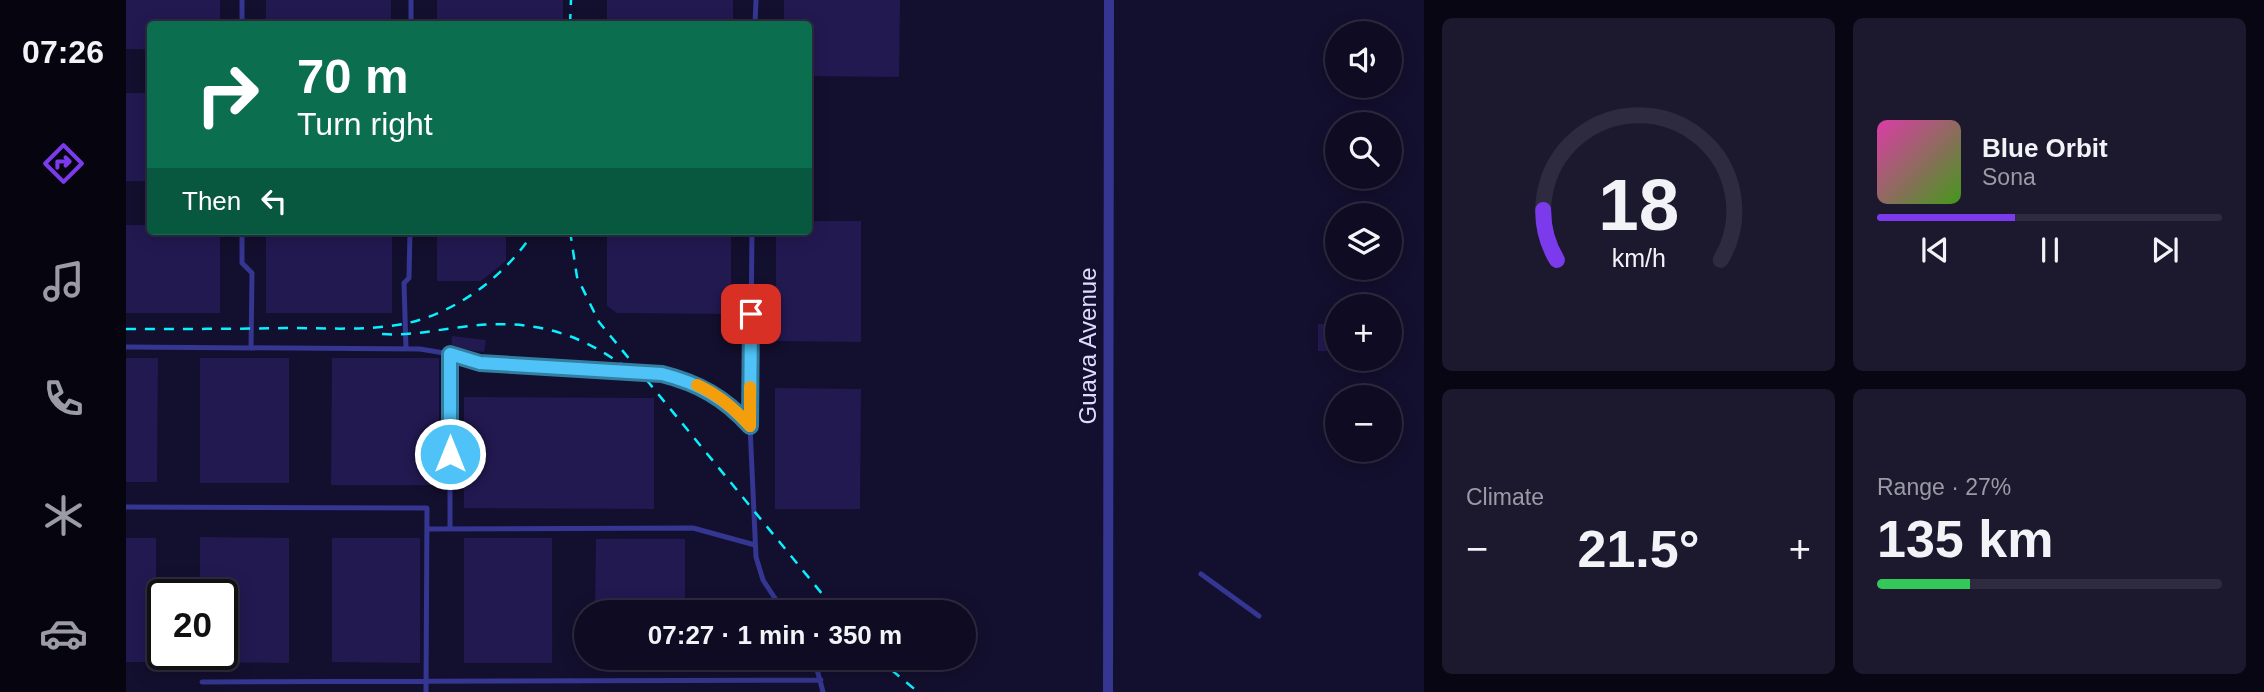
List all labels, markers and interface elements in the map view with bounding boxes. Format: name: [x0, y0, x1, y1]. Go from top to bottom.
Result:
map controls: [1325, 21, 1402, 462]
button: sound: [1325, 21, 1402, 98]
text: 07:26: [22, 34, 104, 70]
icon: right: [182, 49, 273, 140]
text: 70 m: [297, 49, 409, 103]
text: Turn right: [297, 106, 433, 142]
button: search: [1325, 112, 1402, 189]
text: Blue Orbit: [1982, 133, 2108, 163]
icon: directions: [39, 139, 88, 188]
text: Sona: [1982, 164, 2036, 190]
text: 18: [1598, 165, 1679, 246]
icon: left: [255, 182, 293, 220]
text: Then: [182, 186, 241, 216]
button: layers: [1325, 203, 1402, 280]
icon: previous: [1916, 231, 1954, 269]
icon: pause: [2031, 231, 2069, 269]
icon: next: [2146, 231, 2184, 269]
text: km/h: [1611, 244, 1666, 272]
icon: music: [39, 257, 88, 306]
street label: Guava Avenue: [1074, 267, 1101, 425]
pin: [721, 284, 781, 344]
button: +: [1325, 294, 1402, 371]
icon: arrive: [732, 295, 770, 333]
icon: phone: [39, 374, 88, 423]
button: −: [1325, 385, 1402, 462]
position arrow: [413, 417, 487, 491]
text: Range · 27%: [1877, 474, 2011, 500]
text: Climate: [1466, 484, 1544, 510]
icon: climate: [39, 491, 88, 540]
text: 135 km: [1877, 510, 2053, 568]
text: 21.5°: [1577, 520, 1700, 578]
text: −: [1466, 528, 1488, 570]
text: +: [1789, 528, 1811, 570]
speed limit sign: 20: [147, 579, 238, 670]
icon: car: [39, 609, 88, 658]
text: 07:27 · 1 min · 350 m: [648, 620, 902, 650]

